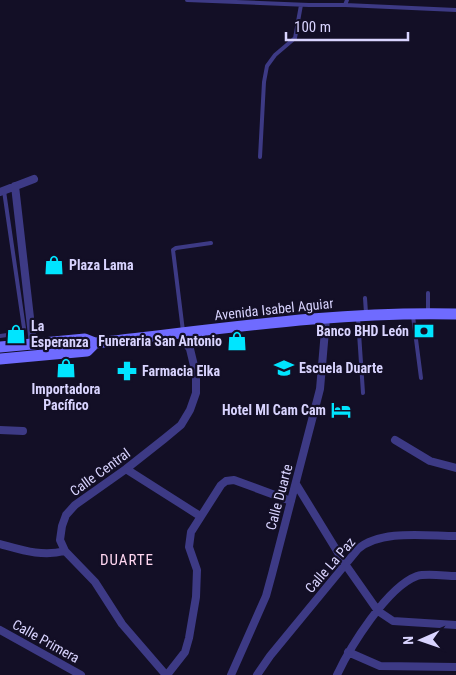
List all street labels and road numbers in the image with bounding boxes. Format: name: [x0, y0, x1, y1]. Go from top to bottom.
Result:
street label: Avenida Isabel Aguiar: [214, 295, 334, 323]
street label: Calle Central: [67, 445, 133, 499]
street label: Calle Duarte: [263, 462, 296, 532]
street label: Calle La Paz: [302, 534, 358, 596]
street label: Calle Primera: [10, 616, 82, 666]

